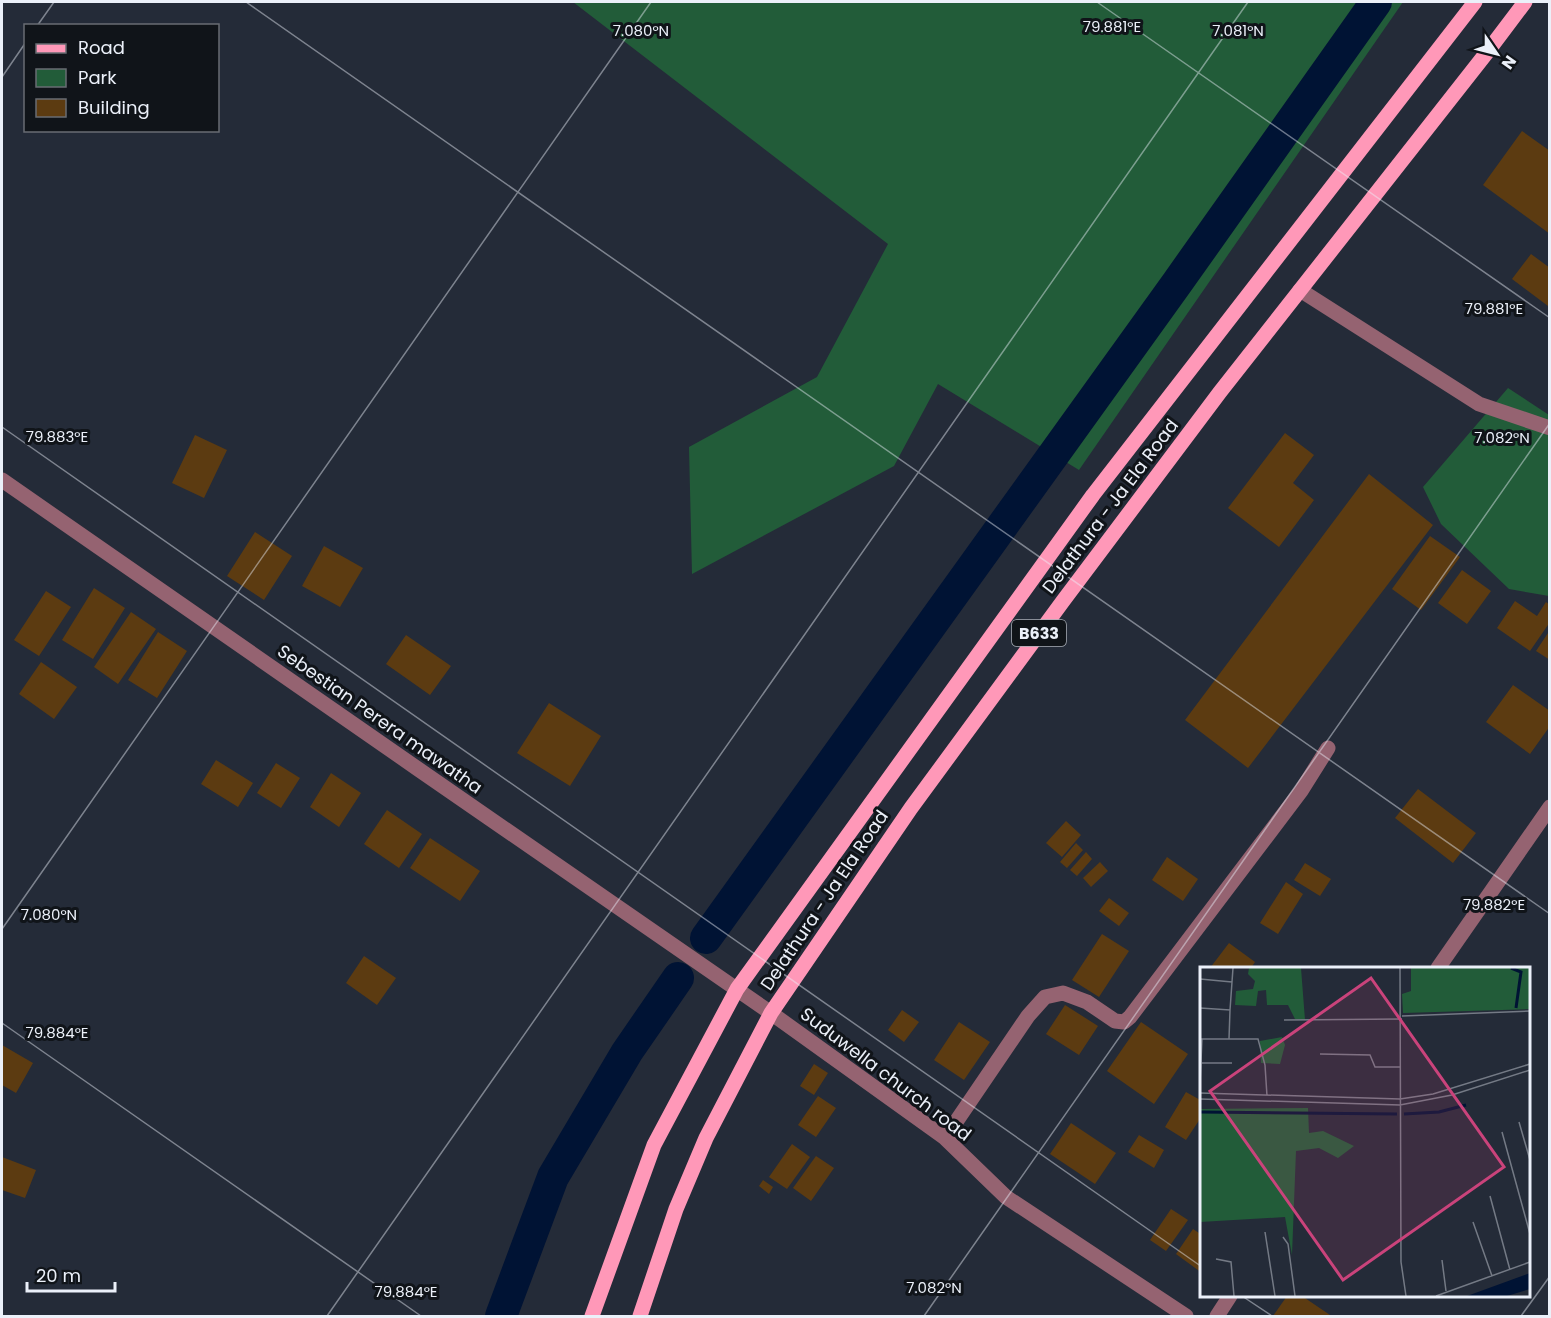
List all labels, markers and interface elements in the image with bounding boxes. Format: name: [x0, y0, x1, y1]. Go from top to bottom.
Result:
text: 79.881°E: [1083, 16, 1141, 37]
text: 7.080°N: [613, 20, 669, 41]
text: 7.081°N: [1212, 20, 1264, 41]
legend: [24, 24, 219, 132]
north arrow: [1467, 24, 1527, 84]
text: Road: [78, 35, 125, 60]
text: N: [1496, 51, 1522, 74]
text: Park: [78, 65, 117, 90]
text: Building: [78, 95, 150, 120]
text: 79.881°E: [1465, 298, 1523, 319]
street label: Delathura - Ja Ela Road: [1036, 414, 1184, 598]
text: 79.883°E: [26, 426, 88, 447]
text: 7.082°N: [1474, 427, 1530, 448]
road number: B633: [1012, 620, 1066, 646]
street label: Sebestian Perera mawatha: [273, 639, 487, 799]
street label: Delathura - Ja Ela Road: [754, 805, 894, 995]
text: 79.882°E: [1463, 894, 1525, 915]
text: 7.080°N: [21, 904, 77, 925]
inset map: [1200, 967, 1530, 1297]
street label: Suduwella church road: [795, 1001, 977, 1147]
text: 79.884°E: [25, 1022, 89, 1043]
scale bar: [27, 1255, 116, 1293]
text: 20 m: [36, 1263, 81, 1288]
text: 7.082°N: [906, 1277, 962, 1298]
text: 79.884°E: [374, 1281, 438, 1302]

